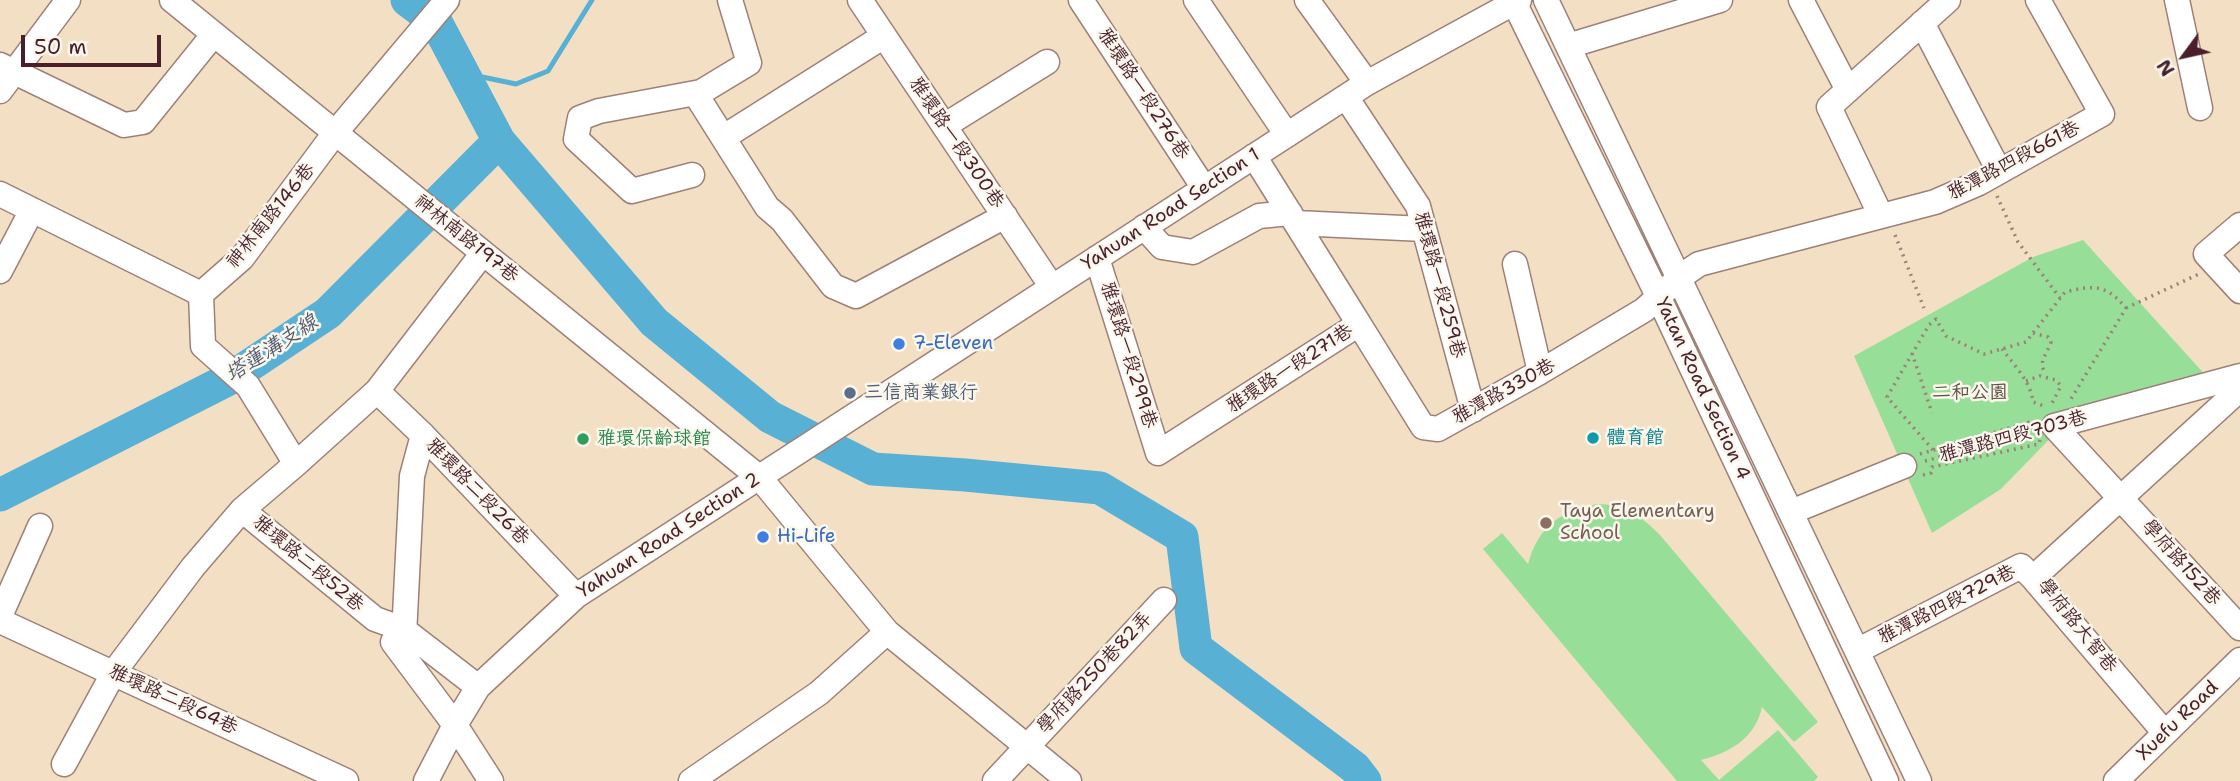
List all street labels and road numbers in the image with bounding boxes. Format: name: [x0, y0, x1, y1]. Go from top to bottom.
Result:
street label: 雅環路一段276巷: [1092, 24, 1194, 164]
street label: 雅環路一段300巷: [904, 73, 1008, 213]
street label: 雅潭路四段661巷: [1944, 117, 2084, 205]
street label: Yahuan Road Section 1: [1078, 144, 1264, 276]
street label: 神林南路146巷: [222, 159, 320, 273]
street label: 神林南路197巷: [409, 190, 523, 288]
street label: 雅環路一段259巷: [1408, 209, 1470, 361]
street label: 雅環路一段299巷: [1095, 279, 1161, 431]
street label: Yatan Road Section 4: [1650, 294, 1754, 484]
street label: 雅環路一段271巷: [1222, 320, 1358, 418]
street label: 雅潭路330巷: [1448, 354, 1560, 430]
street label: 雅潭路四段703巷: [1936, 406, 2090, 468]
street label: 雅環路二段26巷: [420, 434, 534, 550]
street label: Yahuan Road Section 2: [573, 468, 765, 604]
street label: 雅環路二段52巷: [248, 511, 368, 617]
street label: 學府路152巷: [2137, 515, 2225, 611]
street label: 雅潭路四段729巷: [1874, 560, 2020, 650]
street label: 學府路大智巷: [2032, 575, 2122, 677]
street label: 學府路250巷82弄: [1033, 607, 1157, 739]
street label: 雅環路二段64巷: [105, 660, 241, 740]
street label: Xuefu Road: [2132, 676, 2224, 766]

